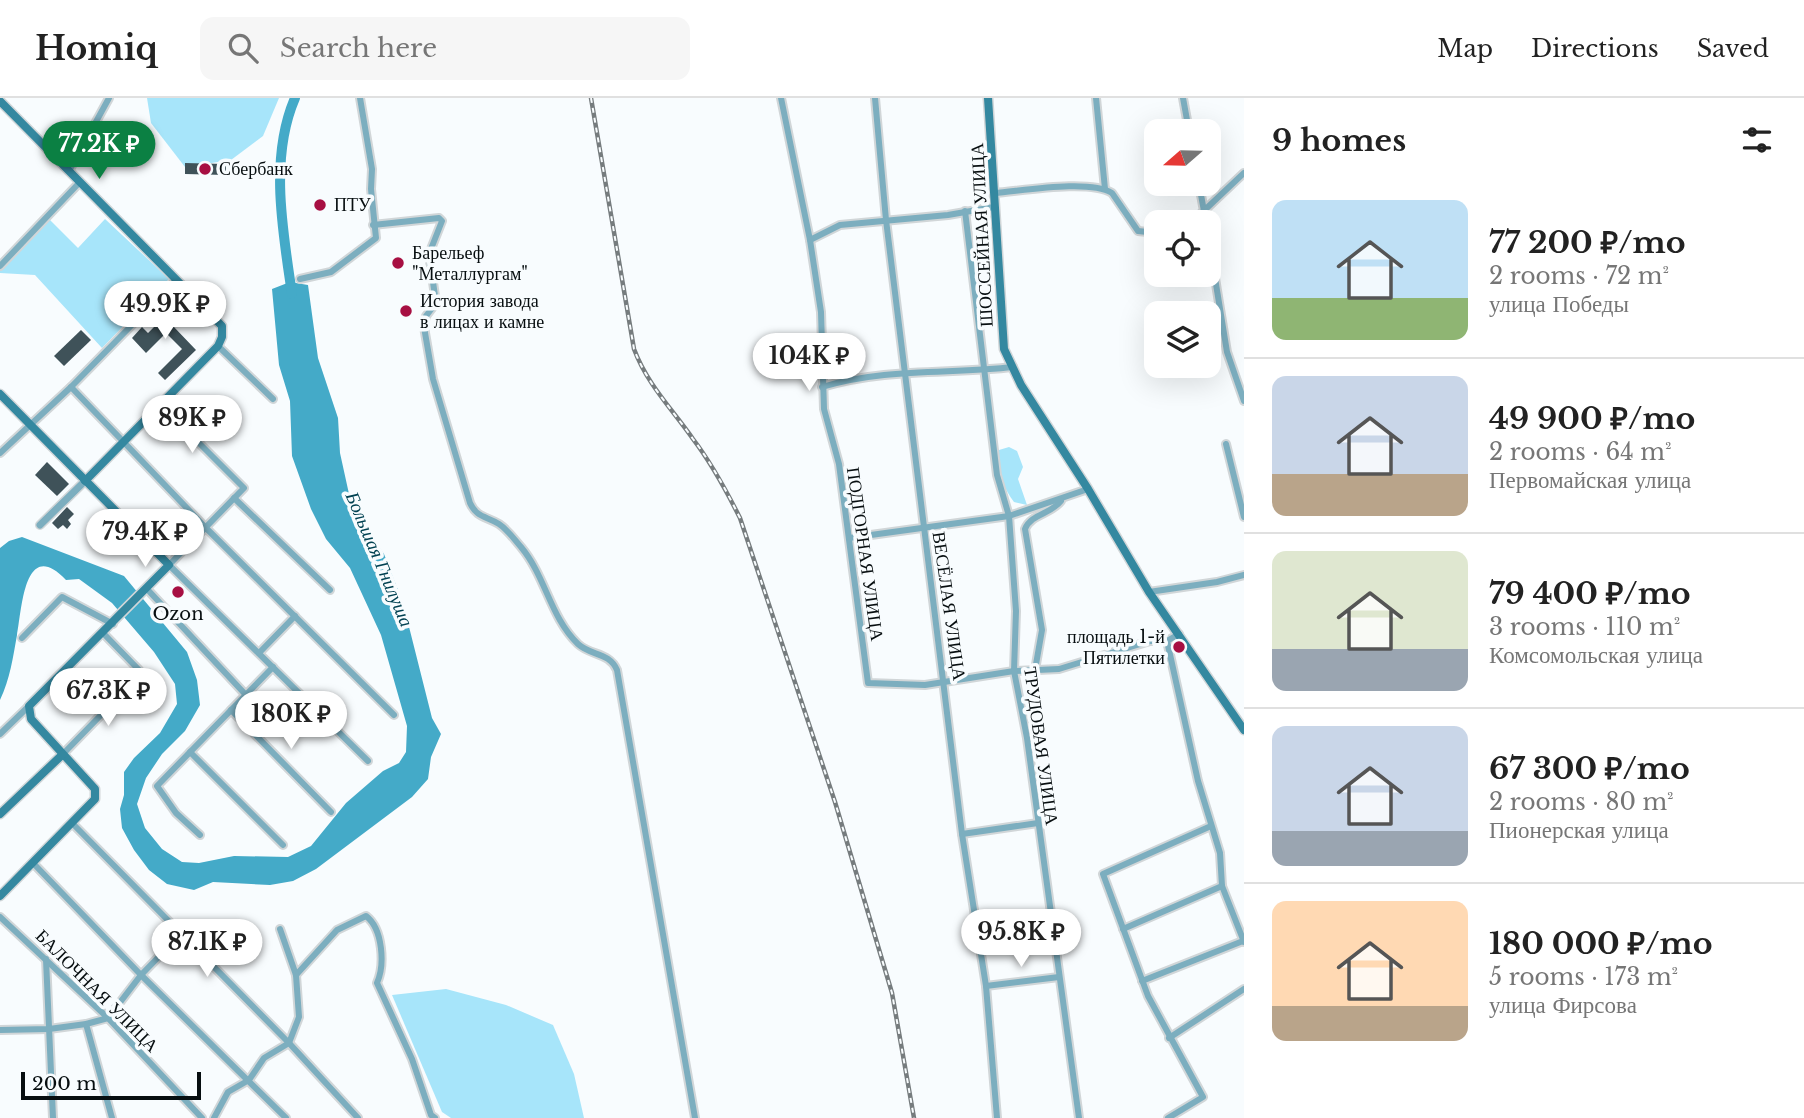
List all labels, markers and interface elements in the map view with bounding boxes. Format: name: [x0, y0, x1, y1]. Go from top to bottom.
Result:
search box: [200, 17, 690, 80]
text: Homiq: [35, 28, 158, 69]
icon: search: [224, 29, 262, 67]
text: Search here: [280, 32, 437, 64]
text: Map: [1437, 34, 1493, 63]
text: Directions: [1531, 34, 1659, 63]
text: Saved: [1697, 34, 1769, 63]
north arrow: [1144, 119, 1222, 196]
map controls: [1144, 119, 1221, 378]
icon: filters: [1738, 121, 1776, 159]
pin: 77.2K ₽: [34, 122, 164, 181]
text: 9 homes: [1272, 122, 1406, 159]
text: 77.2K ₽: [58, 130, 140, 158]
street label: ШОССЕЙНАЯ УЛИЦА: [966, 142, 998, 328]
place label: Сбербанк: [219, 158, 293, 180]
marker: Сбербанк: [197, 161, 213, 177]
place label: ПТУ: [334, 194, 371, 216]
marker: ПТУ: [312, 197, 328, 213]
button: locate: [1144, 210, 1221, 287]
text: 77 200 ₽/mo: [1489, 224, 1686, 261]
icon: home: [1328, 228, 1412, 312]
place label: Барельеф "Металлургам": [412, 242, 528, 285]
marker: Барельеф "Металлургам": [390, 255, 406, 271]
text: 2 rooms · 72 m²: [1489, 262, 1669, 290]
pin: 49.9K ₽: [100, 282, 230, 341]
text: 49.9K ₽: [120, 290, 210, 318]
place label: История завода в лицах и камне: [420, 290, 544, 333]
text: улица Победы: [1489, 290, 1629, 318]
button: layers: [1144, 301, 1221, 378]
marker: История завода в лицах и камне: [398, 303, 414, 319]
pin: 104K ₽: [752, 334, 866, 393]
text: 104K ₽: [769, 342, 849, 370]
pin: 89K ₽: [143, 396, 241, 455]
text: 49 900 ₽/mo: [1489, 400, 1695, 437]
text: 89K ₽: [158, 404, 226, 432]
icon: home: [1328, 404, 1412, 488]
text: 2 rooms · 64 m²: [1489, 438, 1672, 466]
street label: ПОДГОРНАЯ УЛИЦА: [842, 466, 888, 642]
text: Первомайская улица: [1489, 466, 1691, 494]
water label: Большая Гнилуша: [340, 487, 418, 630]
pin: 79.4K ₽: [80, 510, 210, 569]
text: 79.4K ₽: [102, 518, 188, 546]
street label: ВЕСЁЛАЯ УЛИЦА: [928, 530, 970, 682]
text: 79 400 ₽/mo: [1489, 575, 1691, 612]
icon: home: [1328, 579, 1412, 663]
marker: Ozon: [170, 584, 186, 600]
place label: Ozon: [152, 603, 204, 625]
text: 3 rooms · 110 m²: [1489, 613, 1680, 641]
place label: площадь 1-й Пятилетки: [1067, 626, 1165, 669]
marker: площадь 1-й Пятилетки: [1171, 639, 1187, 655]
text: Комсомольская улица: [1489, 641, 1703, 669]
street label: ТРУДОВАЯ УЛИЦА: [1019, 665, 1063, 827]
pin: 67.3K ₽: [43, 668, 173, 728]
text: 67.3K ₽: [66, 677, 150, 705]
pin: 180K ₽: [234, 692, 348, 751]
text: 180K ₽: [251, 700, 331, 728]
text: 67 300 ₽/mo: [1489, 750, 1690, 787]
icon: home: [1328, 754, 1412, 838]
text: 2 rooms · 80 m²: [1489, 788, 1674, 816]
text: Пионерская улица: [1489, 816, 1669, 844]
pin: 95.8K ₽: [956, 910, 1086, 969]
text: 95.8K ₽: [977, 918, 1065, 946]
pin: 87.1K ₽: [142, 920, 272, 979]
street label: БАЛОЧНАЯ УЛИЦА: [31, 925, 163, 1057]
text: 180 000 ₽/mo: [1489, 925, 1712, 962]
text: 87.1K ₽: [167, 928, 247, 956]
icon: home: [1328, 929, 1412, 1013]
text: 5 rooms · 173 m²: [1489, 963, 1678, 991]
text: улица Фирсова: [1489, 991, 1637, 1019]
scale bar: [21, 1069, 201, 1101]
text: 200 m: [32, 1072, 97, 1095]

